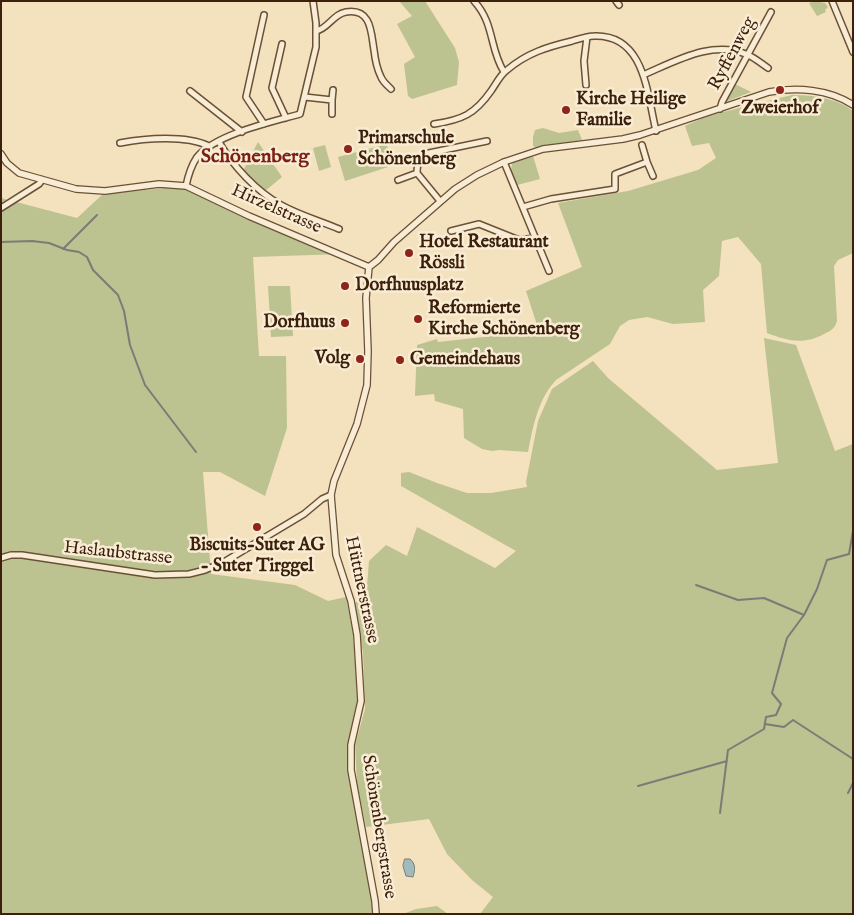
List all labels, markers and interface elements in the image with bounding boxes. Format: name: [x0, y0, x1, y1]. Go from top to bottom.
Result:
street label: Ryffenweg: [705, 14, 761, 94]
marker: Zweierhof: [774, 84, 786, 96]
place label: Kirche Heilige Familie: [576, 89, 686, 132]
place label: Zweierhof: [741, 98, 819, 120]
marker: Kirche Heilige Familie: [560, 104, 572, 116]
place label: Primarschule Schönenberg: [358, 128, 456, 170]
marker: Primarschule Schönenberg: [342, 143, 354, 155]
district label: Schönenberg: [201, 146, 309, 170]
street label: Hirzelstrasse: [228, 181, 324, 239]
place label: Hotel Restaurant Rössli: [419, 232, 549, 274]
marker: Hotel Restaurant Rössli: [403, 247, 415, 259]
place label: Dorfhuusplatz: [355, 275, 464, 297]
marker: Dorfhuusplatz: [339, 280, 351, 292]
place label: Reformierte Kirche Schönenberg: [428, 298, 580, 340]
place label: Dorfhuus: [263, 312, 335, 334]
marker: Reformierte Kirche Schönenberg: [412, 313, 424, 325]
marker: Dorfhuus: [339, 317, 351, 329]
place label: Volg: [315, 348, 350, 370]
place label: Gemeindehaus: [410, 349, 520, 371]
marker: Volg: [354, 353, 366, 365]
marker: Gemeindehaus: [394, 354, 406, 366]
marker: Biscuits-Suter AG - Suter Tirggel: [251, 521, 263, 533]
street label: Hüttnerstrasse: [339, 534, 383, 646]
place label: Biscuits-Suter AG - Suter Tirggel: [189, 535, 325, 578]
street label: Haslaubstrasse: [63, 538, 173, 570]
street label: Schönenbergstrasse: [356, 753, 400, 901]

